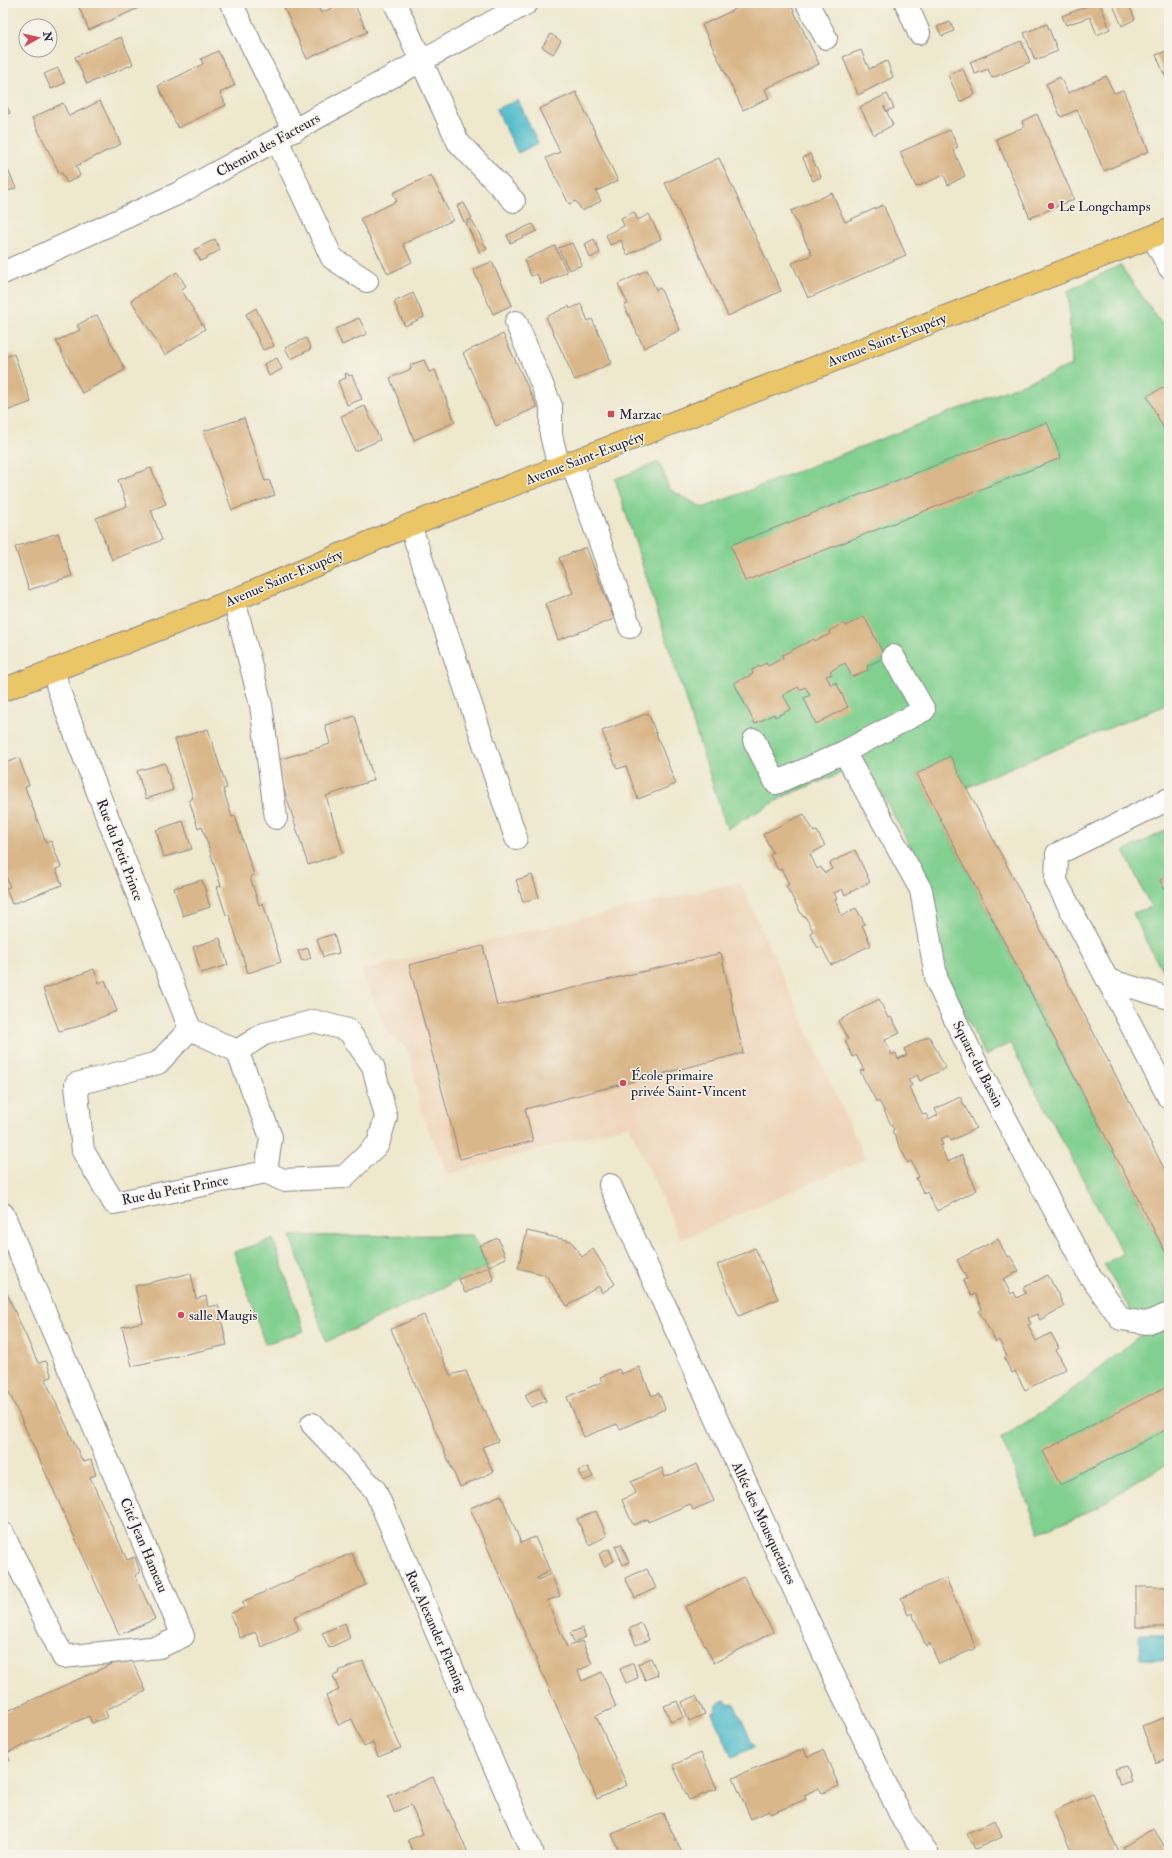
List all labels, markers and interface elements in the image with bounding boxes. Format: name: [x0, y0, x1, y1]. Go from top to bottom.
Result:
north arrow: [18, 18, 58, 58]
text: N: [40, 30, 55, 44]
street label: Chemin des Facteurs: [213, 109, 323, 181]
place label: Le Longchamps: [1059, 198, 1151, 216]
marker: Le Longchamps: [1046, 201, 1056, 211]
street label: Avenue Saint-Exupéry: [824, 309, 950, 372]
place label: Marzac: [619, 406, 662, 423]
marker: Marzac: [606, 409, 616, 419]
street label: Avenue Saint-Exupéry: [522, 427, 648, 490]
street label: Avenue Saint-Exupéry: [222, 545, 347, 612]
street label: Rue du Petit Prince: [93, 797, 147, 904]
street label: Square du Bassin: [949, 1018, 1007, 1110]
place label: École primaire privée Saint-Vincent: [630, 1067, 747, 1101]
marker: École primaire privée Saint-Vincent: [618, 1078, 628, 1088]
street label: Rue du Petit Prince: [120, 1171, 230, 1209]
place label: salle Maugis: [189, 1307, 258, 1324]
marker: salle Maugis: [176, 1310, 186, 1320]
street label: Allée des Mousquetaires: [728, 1458, 800, 1587]
street label: Cité Jean Hameau: [116, 1495, 172, 1595]
street label: Rue Alexander Fleming: [402, 1568, 471, 1695]

